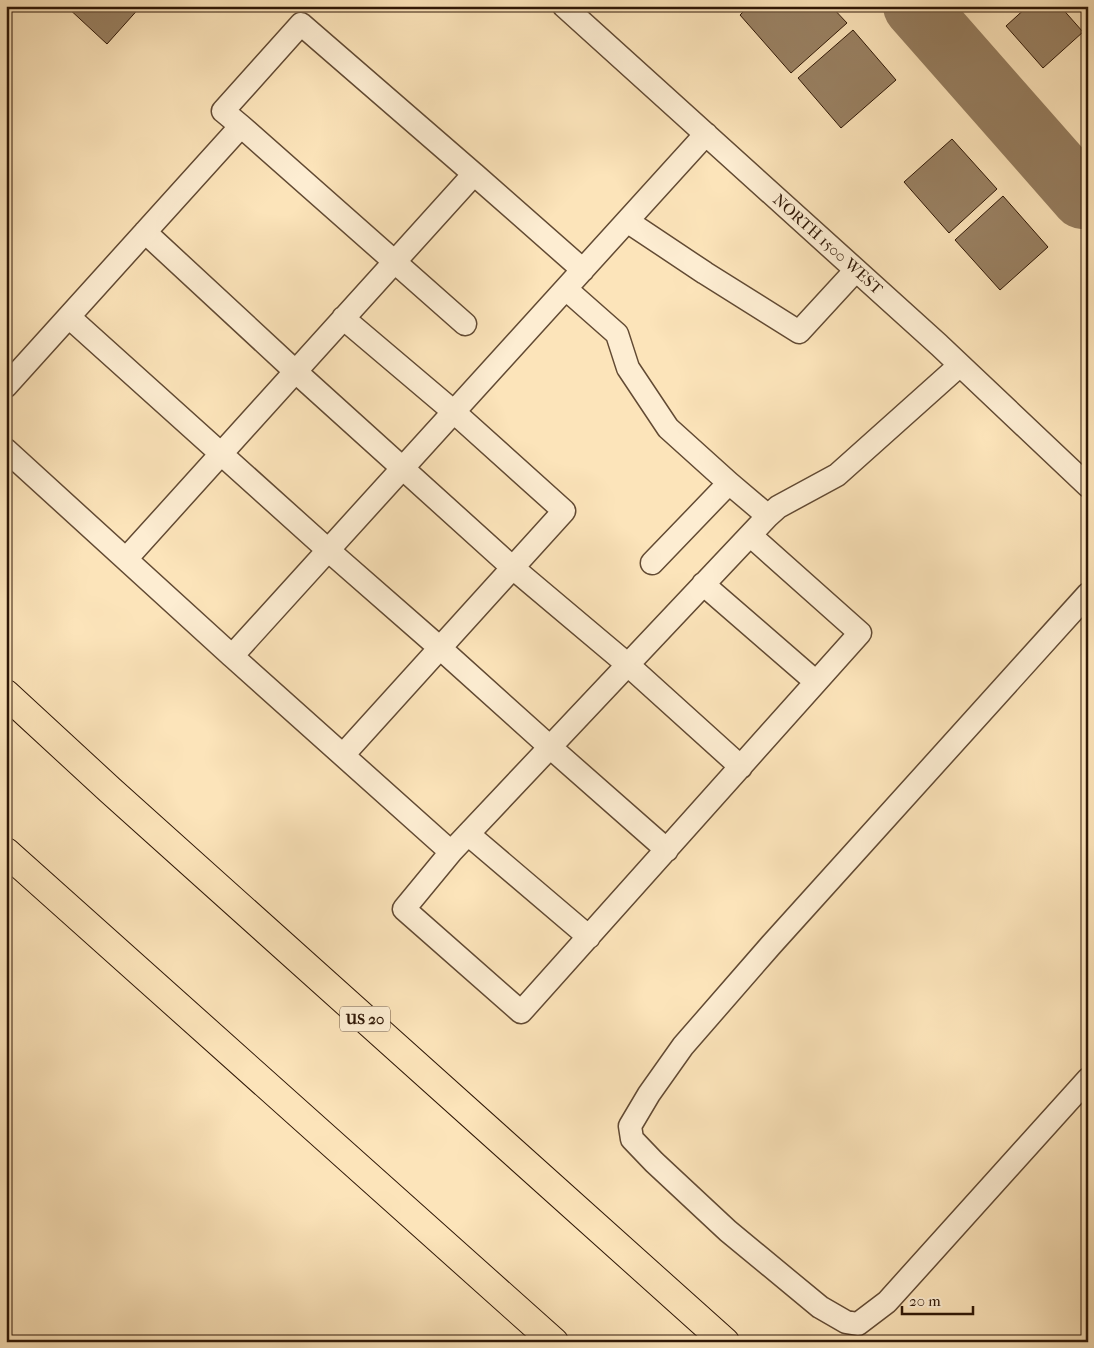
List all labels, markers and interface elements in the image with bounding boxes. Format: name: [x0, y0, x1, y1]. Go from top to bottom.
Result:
street label: NORTH 1500 WEST: [769, 190, 887, 298]
road number: US 20: [340, 1006, 390, 1032]
scale bar: [902, 1283, 973, 1315]
text: 20 m: [909, 1292, 941, 1310]

